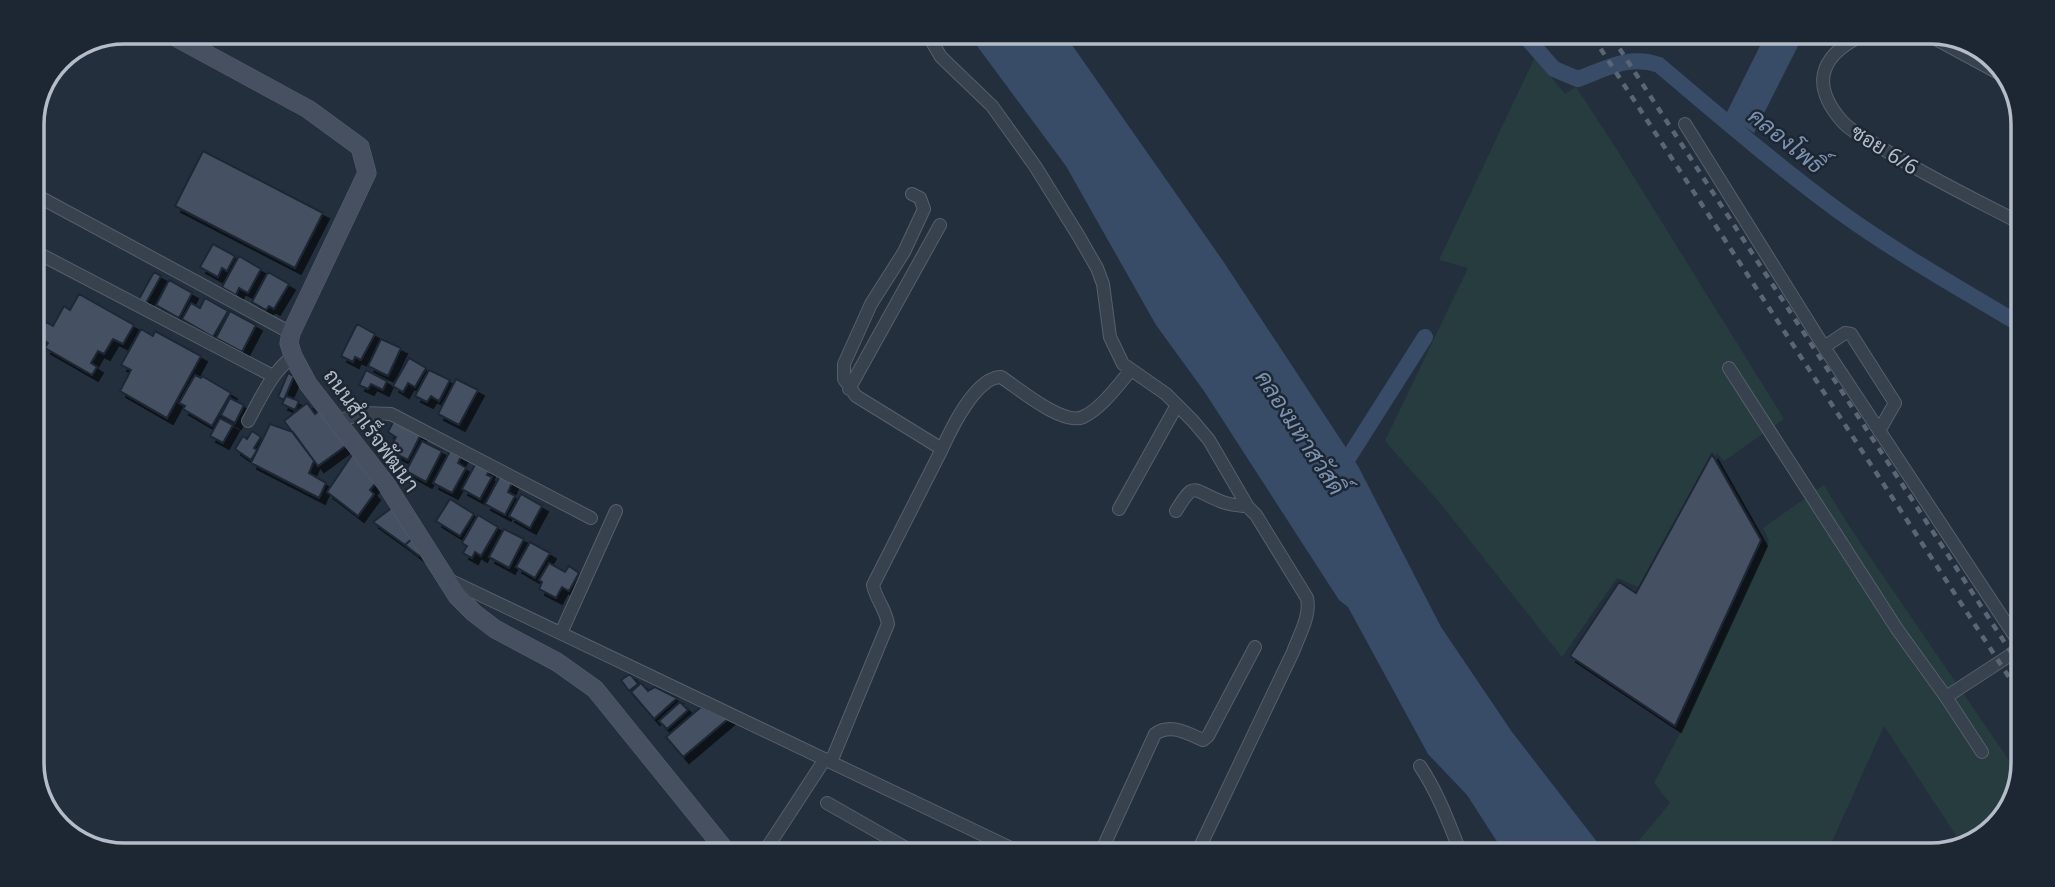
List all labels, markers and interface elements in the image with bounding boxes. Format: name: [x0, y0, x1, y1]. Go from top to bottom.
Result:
water label: คลองโพธิ์: [1742, 96, 1838, 183]
street label: ซอย 6/6: [1846, 117, 1924, 181]
water label: คลองมหาสวัสดิ์: [1249, 361, 1360, 504]
street label: ถนนสำเร็จพัฒนา: [318, 363, 426, 497]

